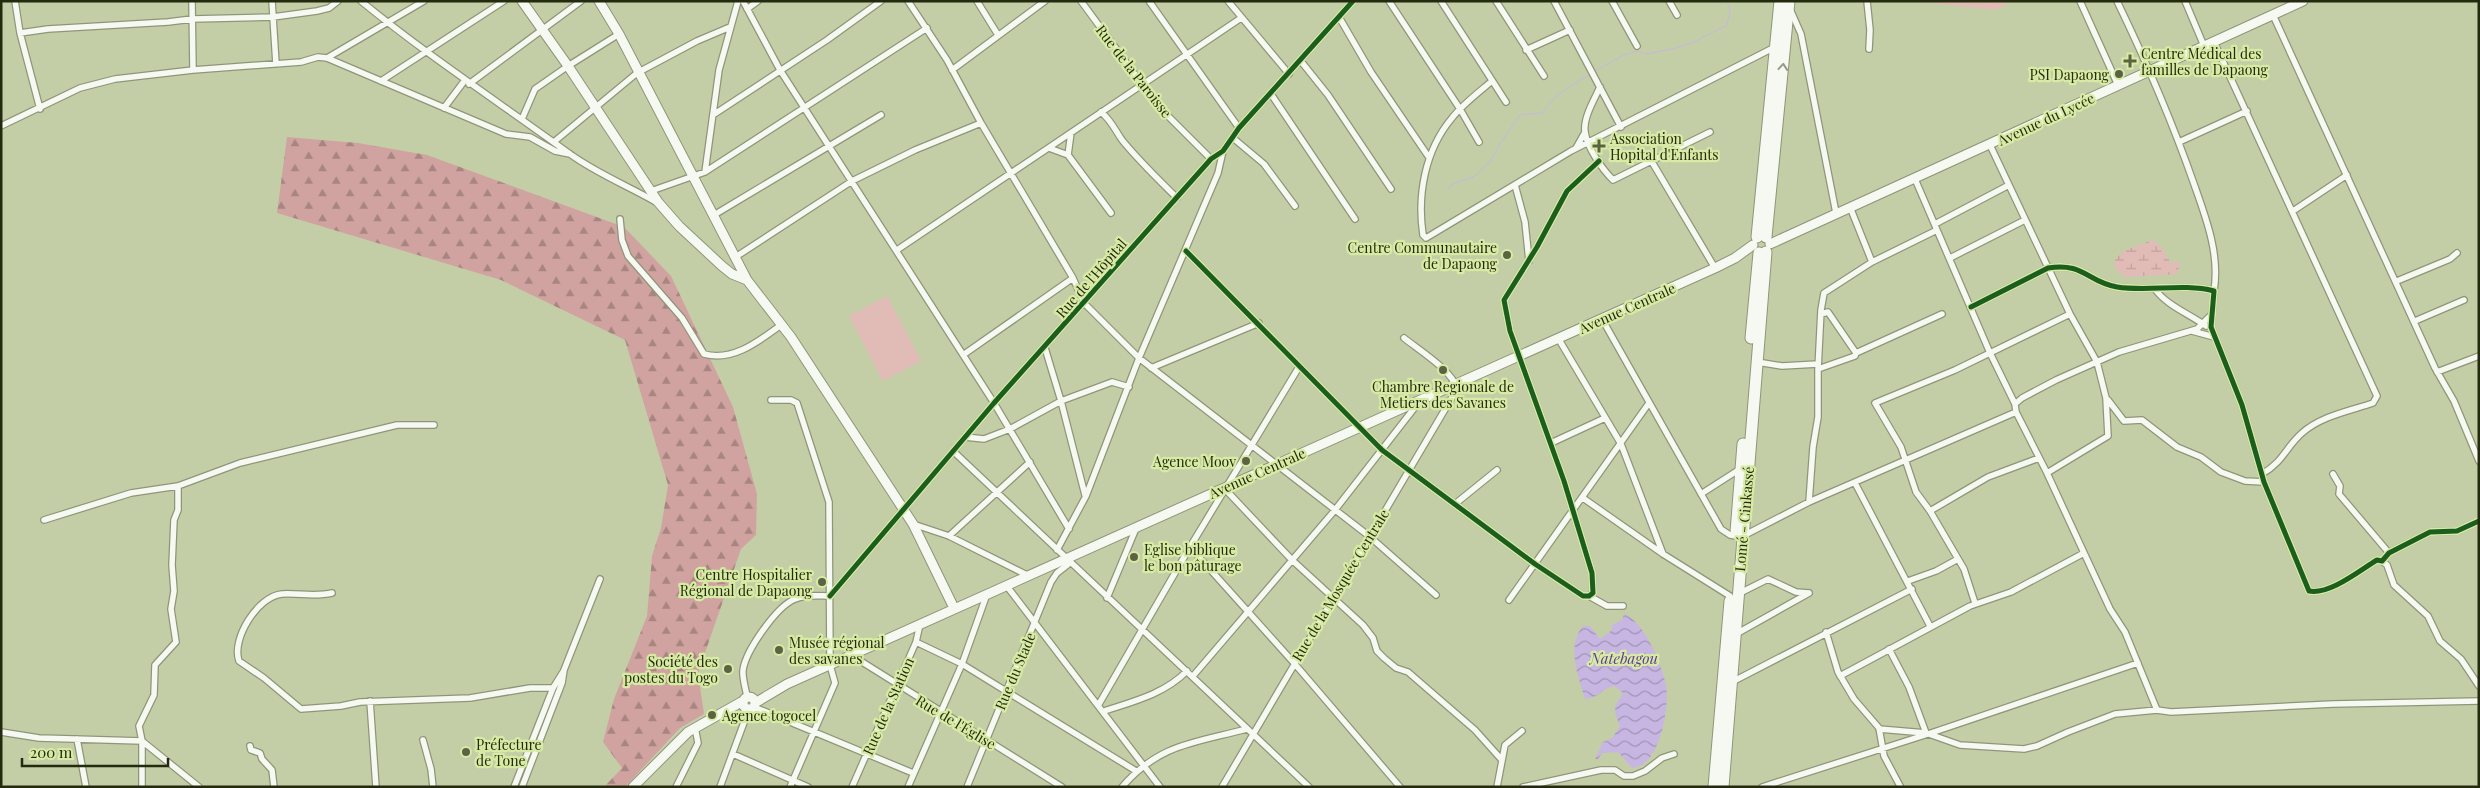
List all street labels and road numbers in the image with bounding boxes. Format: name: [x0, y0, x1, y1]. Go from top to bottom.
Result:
street label: Rue de la Paroisse: [1092, 21, 1176, 121]
street label: Avenue du Lycée: [1994, 88, 2097, 150]
street label: Rue de l'Hôpital: [1051, 234, 1131, 322]
street label: Avenue Centrale: [1575, 278, 1678, 338]
street label: Avenue Centrale: [1205, 443, 1308, 503]
street label: Lomé - Cinkassé: [1730, 466, 1758, 572]
street label: Rue de la Mosquée Centrale: [1287, 506, 1393, 664]
street label: Rue du Stade: [990, 629, 1040, 713]
street label: Rue de la Station: [858, 654, 918, 758]
street label: Rue de l'Église: [913, 691, 999, 753]

